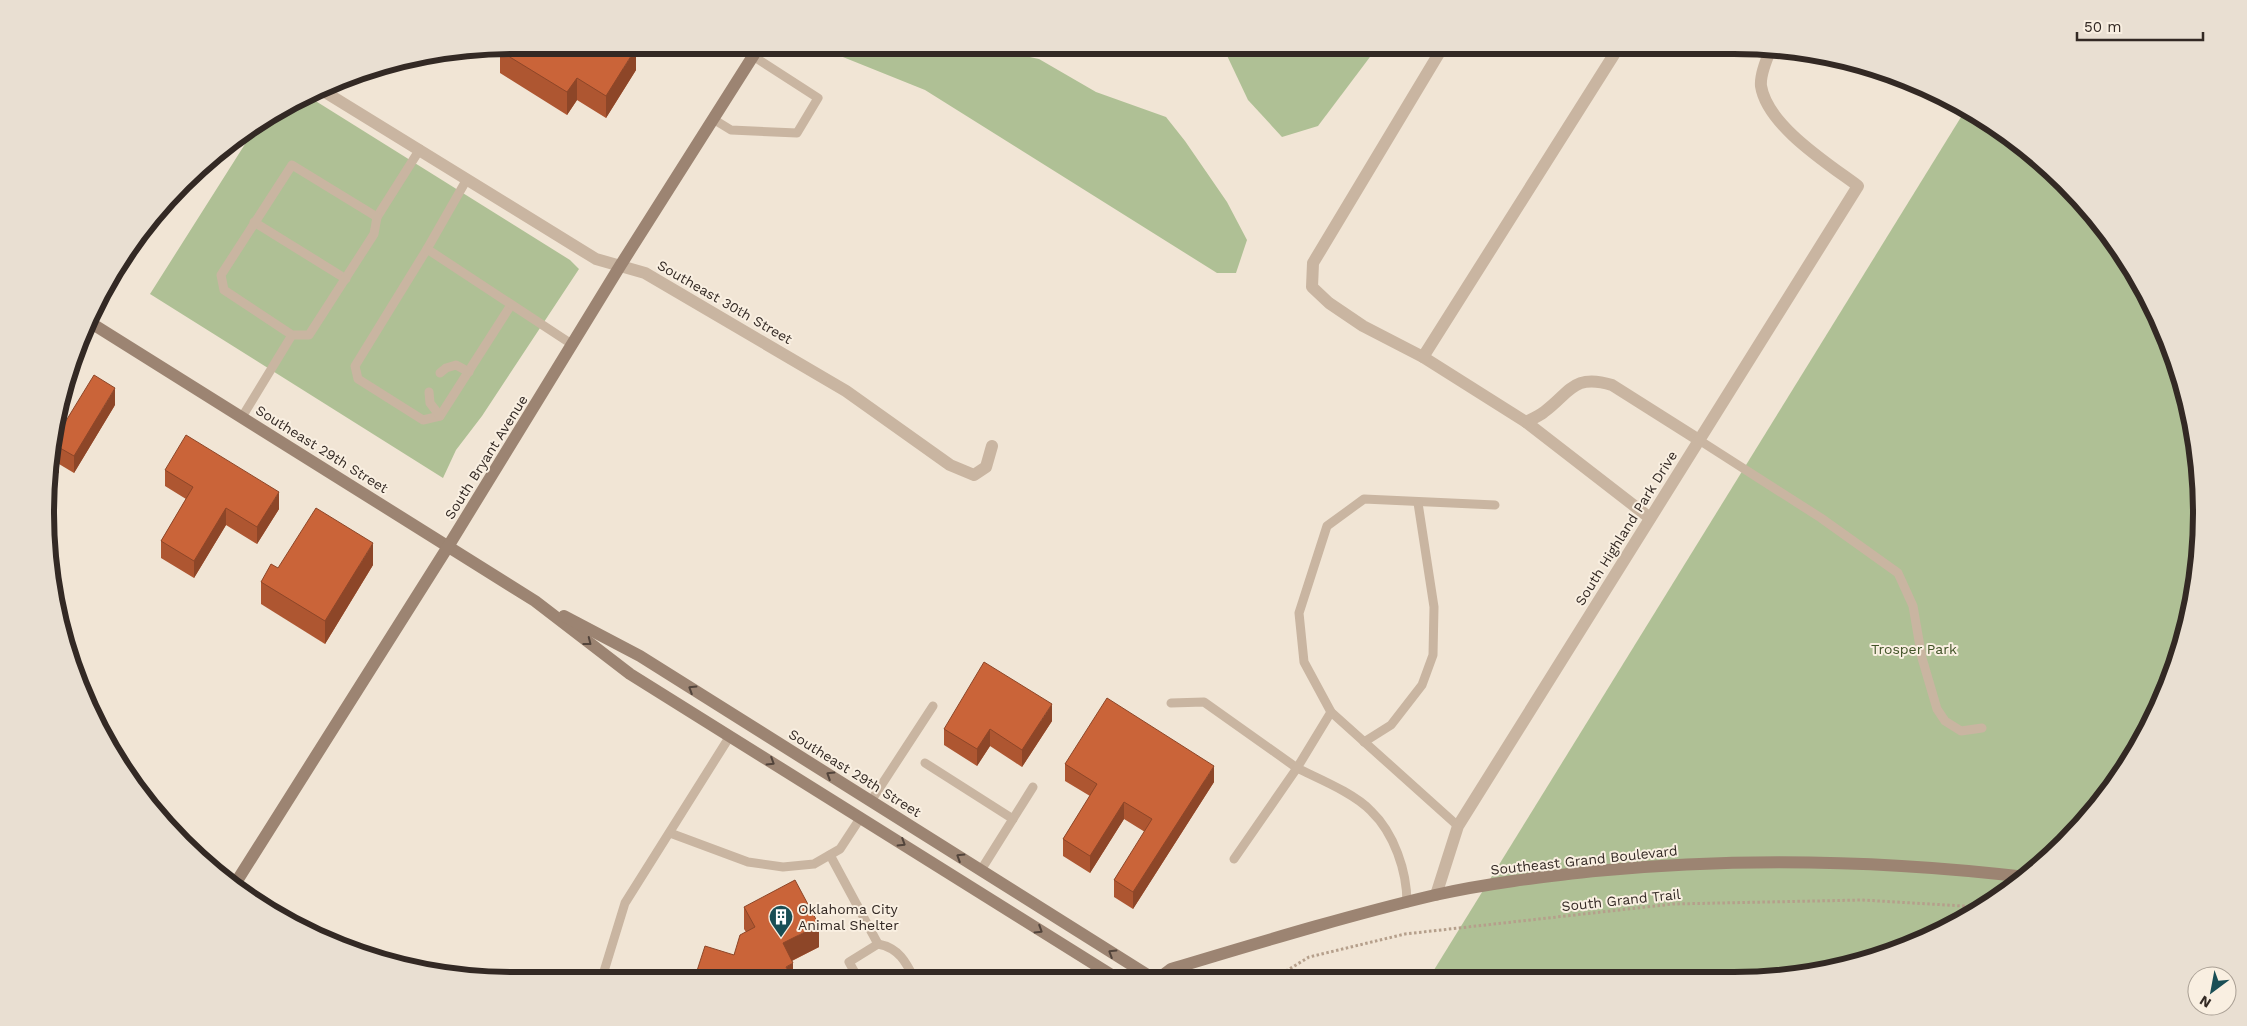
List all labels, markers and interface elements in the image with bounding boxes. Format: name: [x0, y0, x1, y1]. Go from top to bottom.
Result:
scale bar: [2077, 10, 2203, 42]
text: 50 m: [2084, 18, 2121, 36]
street label: Southeast 30th Street: [655, 257, 795, 347]
street label: South Bryant Avenue: [441, 392, 531, 522]
street label: Southeast 29th Street: [253, 402, 391, 496]
street label: South Highland Park Drive: [1572, 448, 1680, 608]
one-way arrow: [582, 636, 591, 644]
park label: Trosper Park: [1871, 641, 1957, 657]
one-way arrow: [689, 686, 698, 695]
street label: Southeast 29th Street: [786, 726, 924, 820]
one-way arrow: [766, 755, 775, 765]
one-way arrow: [826, 772, 835, 782]
one-way arrow: [896, 837, 905, 847]
street label: Southeast Grand Boulevard: [1490, 842, 1678, 878]
one-way arrow: [957, 854, 966, 864]
street label: South Grand Trail: [1561, 886, 1682, 914]
place label: Oklahoma City Animal Shelter: [798, 901, 899, 933]
building icon: Oklahoma City Animal Shelter: [768, 904, 794, 938]
one-way arrow: [1034, 924, 1043, 933]
one-way arrow: [1109, 950, 1118, 959]
north arrow: [2187, 966, 2237, 1016]
text: N: [2196, 992, 2214, 1012]

